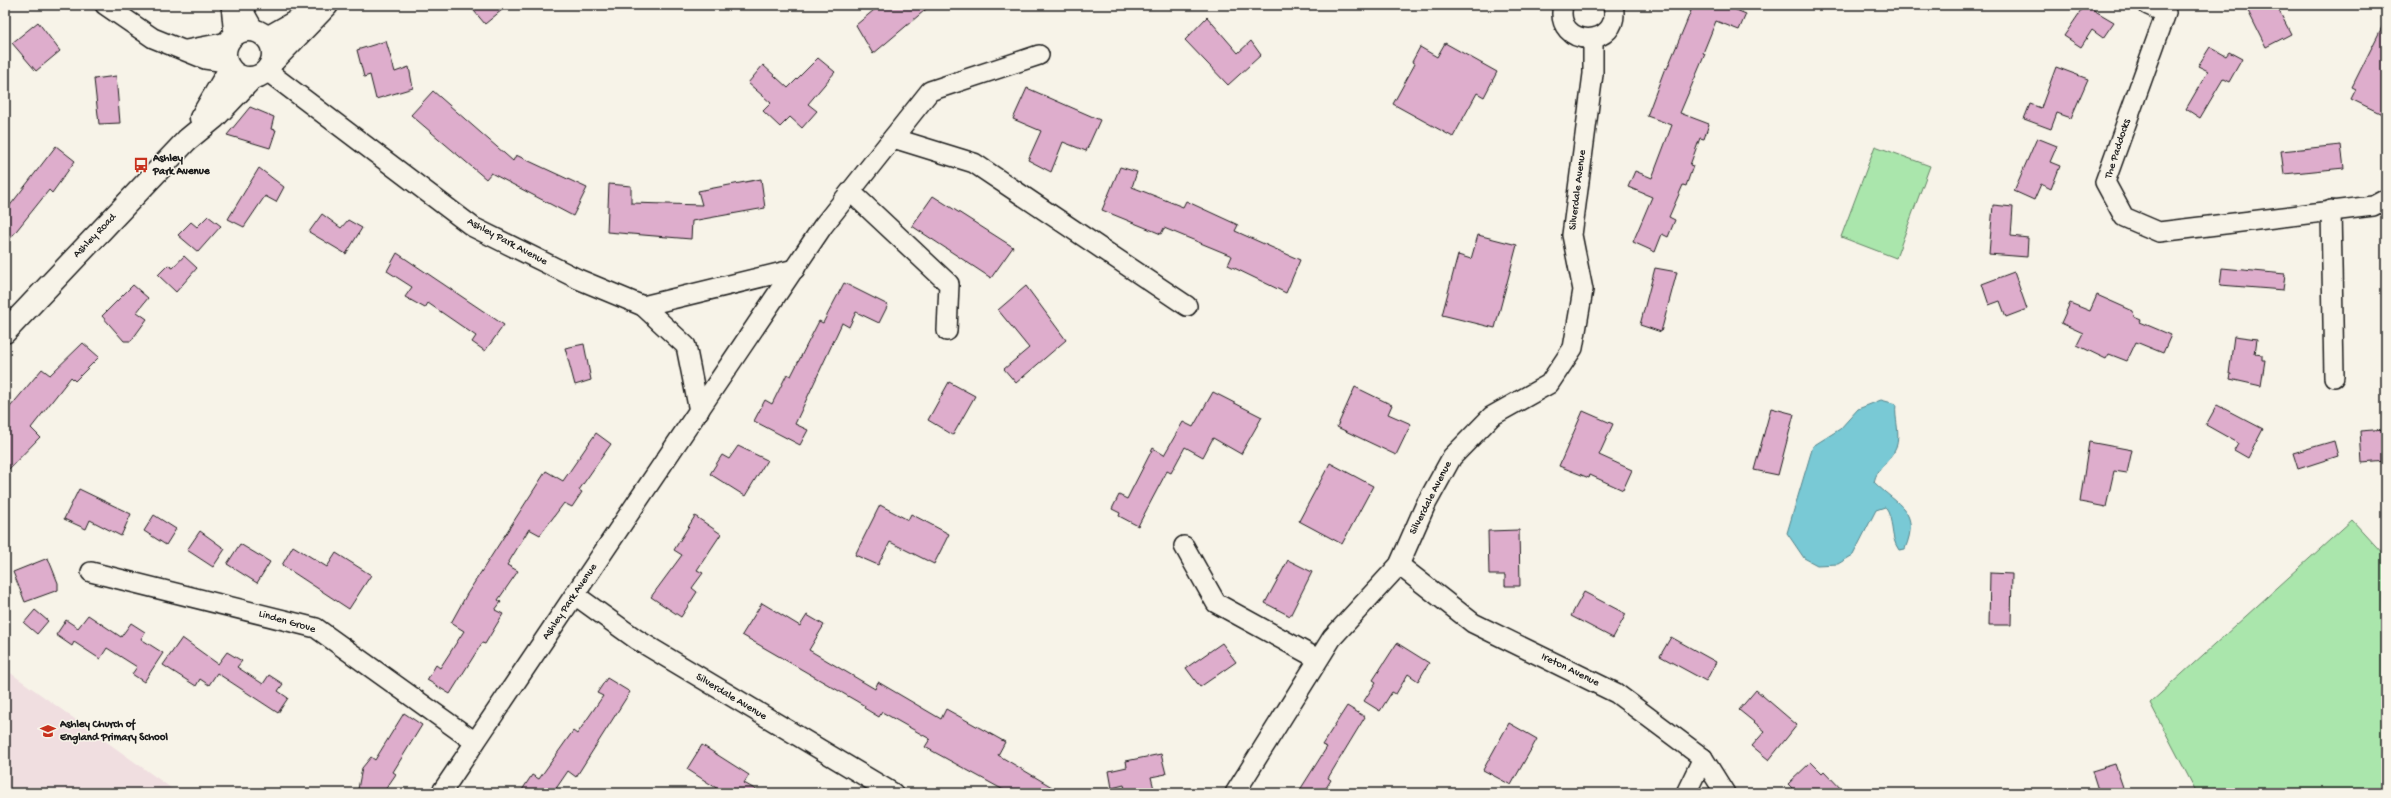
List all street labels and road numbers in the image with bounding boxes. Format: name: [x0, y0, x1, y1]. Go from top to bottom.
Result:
street label: The Paddocks: [2102, 117, 2134, 181]
street label: Silverdale Avenue: [1567, 149, 1589, 231]
street label: Ashley Road: [71, 210, 120, 261]
street label: Ashley Park Avenue: [465, 216, 549, 268]
street label: Silverdale Avenue: [1407, 459, 1455, 537]
street label: Ashley Park Avenue: [540, 561, 600, 642]
street label: Linden Grove: [257, 608, 317, 636]
street label: Ireton Avenue: [1539, 651, 1601, 689]
street label: Silverdale Avenue: [693, 671, 769, 723]

